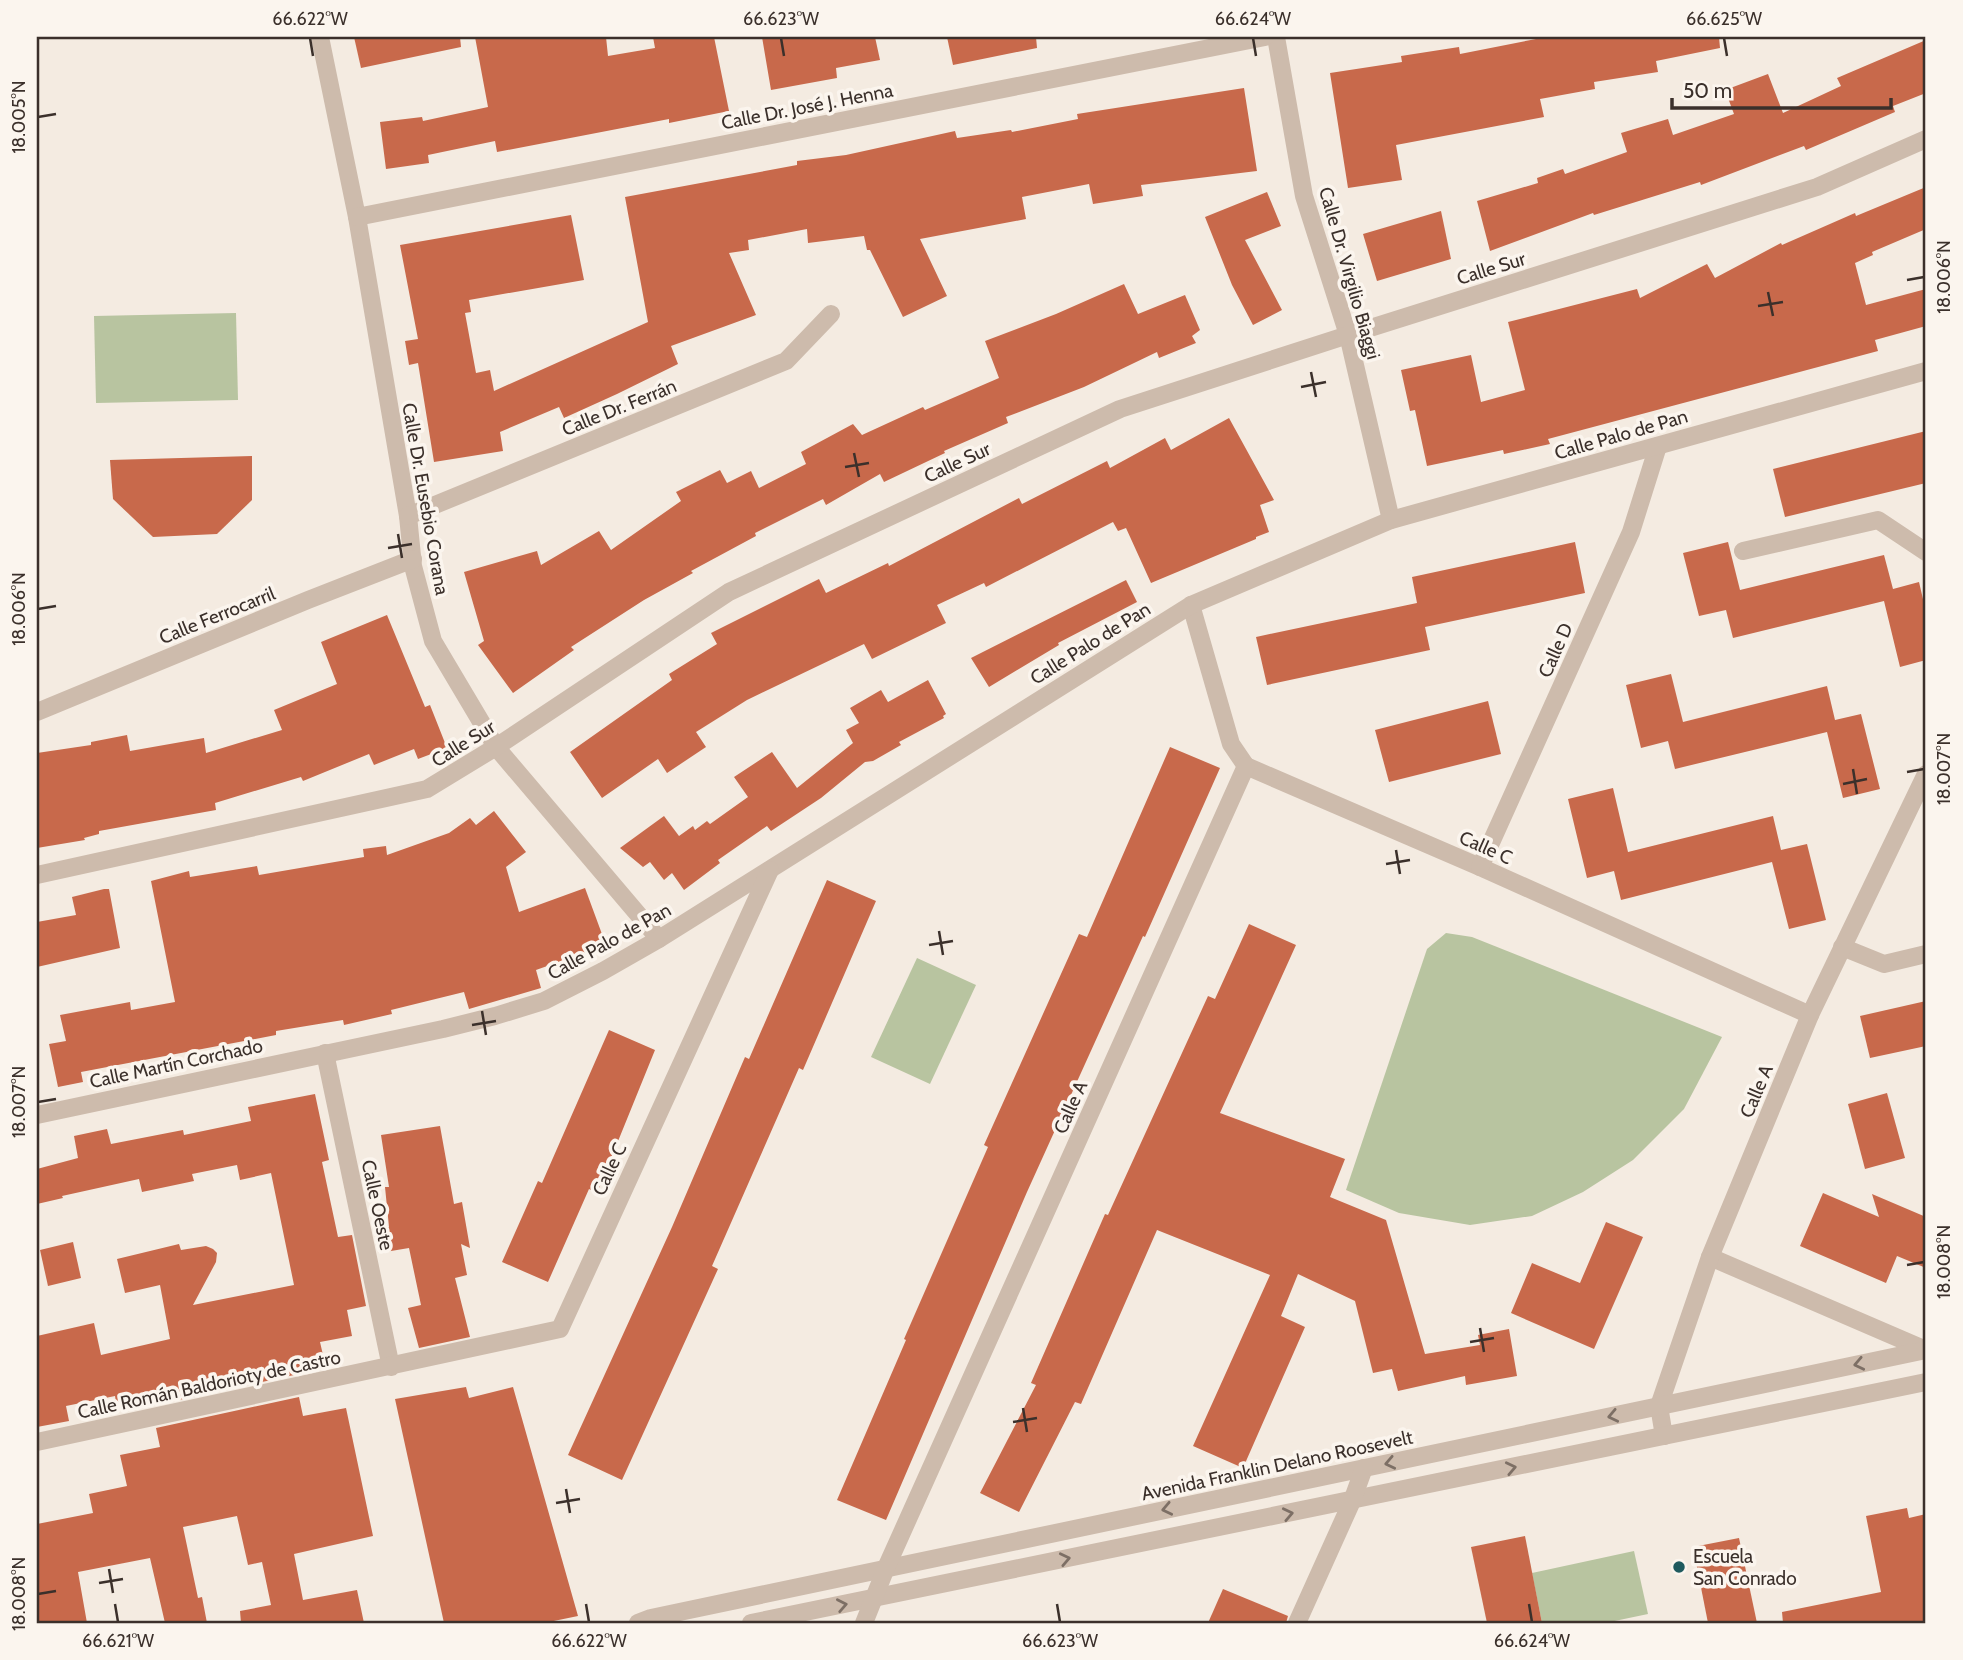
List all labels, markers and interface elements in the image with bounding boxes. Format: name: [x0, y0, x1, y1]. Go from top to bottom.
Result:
text: 66.622°W: [272, 8, 348, 30]
text: 66.623°W: [743, 8, 819, 30]
text: 66.624°W: [1215, 8, 1291, 30]
text: 66.625°W: [1686, 8, 1762, 30]
scale bar: [1672, 66, 1891, 110]
text: 50 m: [1683, 78, 1732, 103]
street label: Calle Dr. José J. Henna: [719, 79, 895, 134]
text: 18.005°N: [8, 81, 30, 154]
street label: Calle Dr. Virgilio Biaggi: [1314, 184, 1385, 362]
text: 18.006°N: [1933, 240, 1955, 314]
street label: Calle Sur: [1454, 247, 1528, 290]
street label: Calle Dr. Ferrán: [559, 374, 680, 441]
street label: Calle Dr. Eusebio Corana: [397, 401, 454, 597]
street label: Calle Palo de Pan: [1552, 404, 1690, 464]
street label: Calle Sur: [920, 437, 994, 488]
text: 18.006°N: [8, 572, 30, 646]
street label: Calle Ferrocarril: [156, 582, 279, 649]
street label: Calle Palo de Pan: [1026, 597, 1155, 690]
street label: Calle D: [1533, 619, 1578, 681]
street label: Calle Sur: [427, 715, 499, 772]
text: 18.007°N: [1933, 733, 1955, 805]
street label: Calle C: [1456, 826, 1516, 869]
street label: Calle Palo de Pan: [544, 898, 675, 985]
street label: Calle Martín Corchado: [88, 1034, 265, 1093]
street label: Calle A: [1735, 1061, 1778, 1121]
text: 18.007°N: [8, 1066, 30, 1138]
street label: Calle A: [1049, 1077, 1092, 1137]
street label: Calle C: [587, 1139, 632, 1199]
street label: Calle Oeste: [357, 1158, 398, 1253]
text: 18.008°N: [1933, 1225, 1955, 1299]
street label: Calle Román Baldorioty de Castro: [76, 1345, 343, 1424]
one-way arrow: [1853, 1356, 1865, 1371]
one-way arrow: [1607, 1407, 1619, 1422]
street label: Avenida Franklin Delano Roosevelt: [1139, 1425, 1415, 1506]
one-way arrow: [1384, 1454, 1396, 1469]
one-way arrow: [1505, 1461, 1517, 1476]
one-way arrow: [1161, 1501, 1173, 1516]
one-way arrow: [1282, 1507, 1294, 1522]
place label: Escuela San Conrado: [1693, 1545, 1797, 1590]
one-way arrow: [1059, 1553, 1071, 1568]
text: 18.008°N: [8, 1557, 30, 1631]
marker: Escuela San Conrado: [1671, 1559, 1687, 1575]
one-way arrow: [836, 1598, 848, 1613]
text: 66.621°W: [82, 1630, 154, 1652]
text: 66.622°W: [551, 1630, 627, 1652]
text: 66.623°W: [1022, 1630, 1098, 1652]
text: 66.624°W: [1494, 1630, 1570, 1652]

